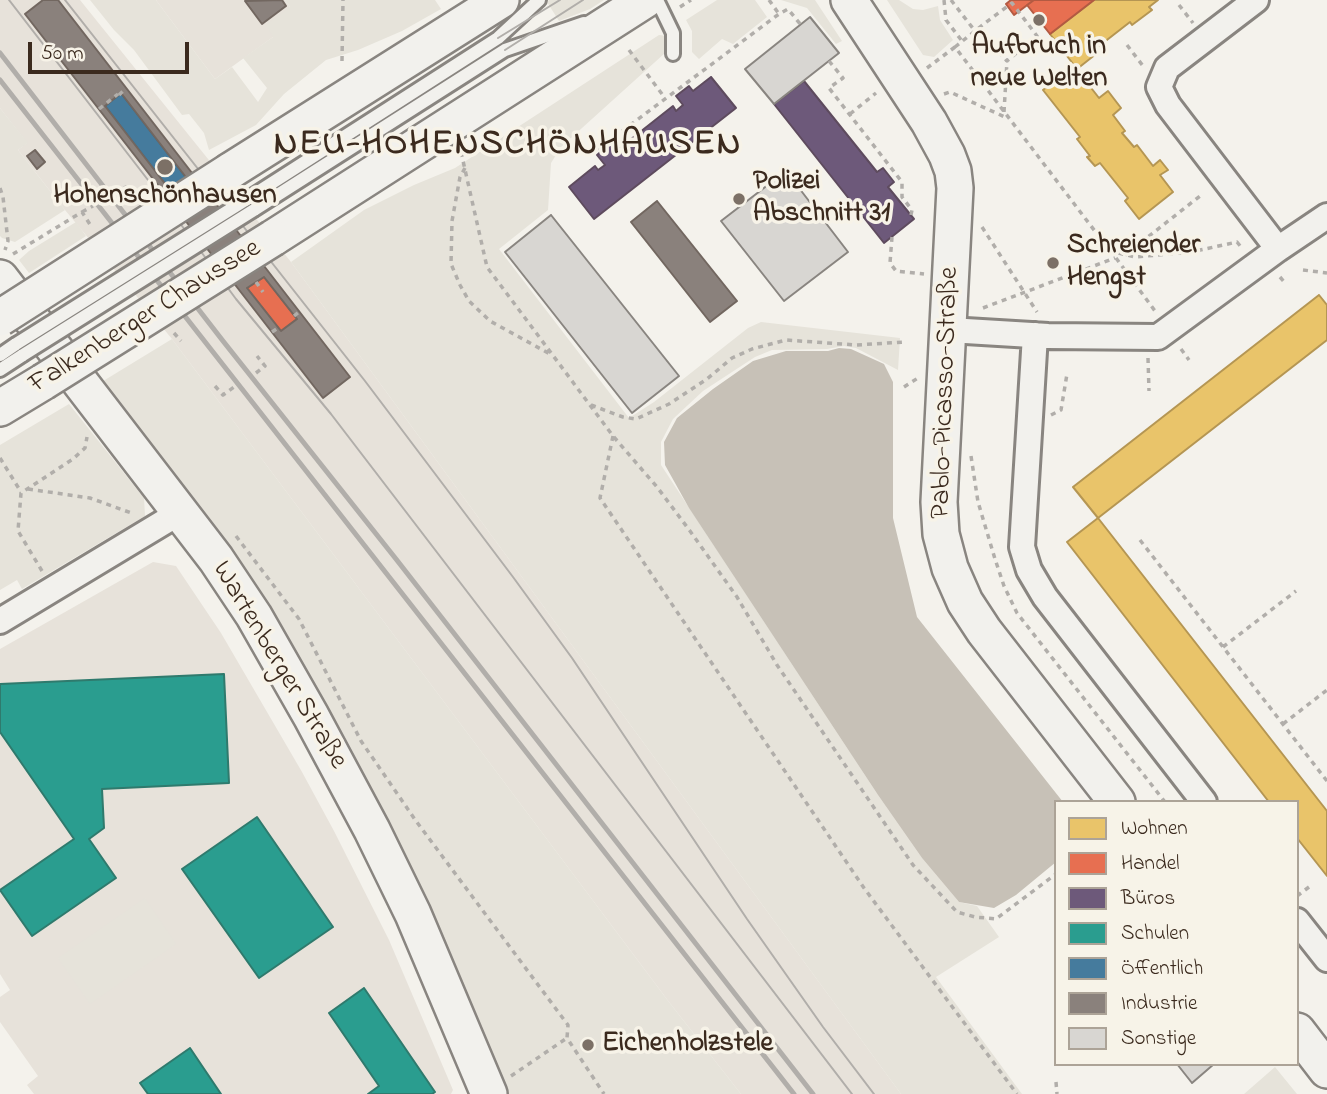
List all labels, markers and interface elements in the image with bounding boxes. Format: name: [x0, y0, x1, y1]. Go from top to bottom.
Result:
marker: Aufbruch in neue Welten: [1031, 12, 1047, 28]
scale bar: [32, 28, 192, 72]
place label: Aufbruch in neue Welten: [971, 31, 1107, 97]
text: 50 m: [41, 39, 84, 69]
district label: NEU-HOHENSCHÖNHAUSEN: [276, 126, 740, 168]
marker: Hohenschönhausen: [155, 157, 175, 177]
place label: Polizei Abschnitt 31: [753, 166, 890, 232]
place label: Hohenschönhausen: [54, 180, 276, 214]
marker: Polizei Abschnitt 31: [731, 191, 747, 207]
place label: Schreiender Hengst: [1067, 230, 1200, 296]
street label: Falkenberger Chaussee: [24, 233, 268, 403]
marker: Schreiender Hengst: [1045, 255, 1061, 271]
street label: Pablo-Picasso-Straße: [926, 266, 968, 520]
street label: Wartenberger Straße: [203, 556, 353, 776]
legend: [1054, 800, 1299, 1066]
text: Wohnen: [1121, 814, 1188, 844]
text: Handel: [1121, 849, 1180, 879]
text: Büros: [1121, 884, 1175, 914]
text: Schulen: [1121, 919, 1189, 949]
text: Öffentlich: [1121, 954, 1203, 984]
text: Industrie: [1121, 989, 1197, 1019]
text: Sonstige: [1121, 1024, 1196, 1054]
place label: Eichenholzstele: [602, 1028, 773, 1062]
marker: Eichenholzstele: [580, 1037, 596, 1053]

